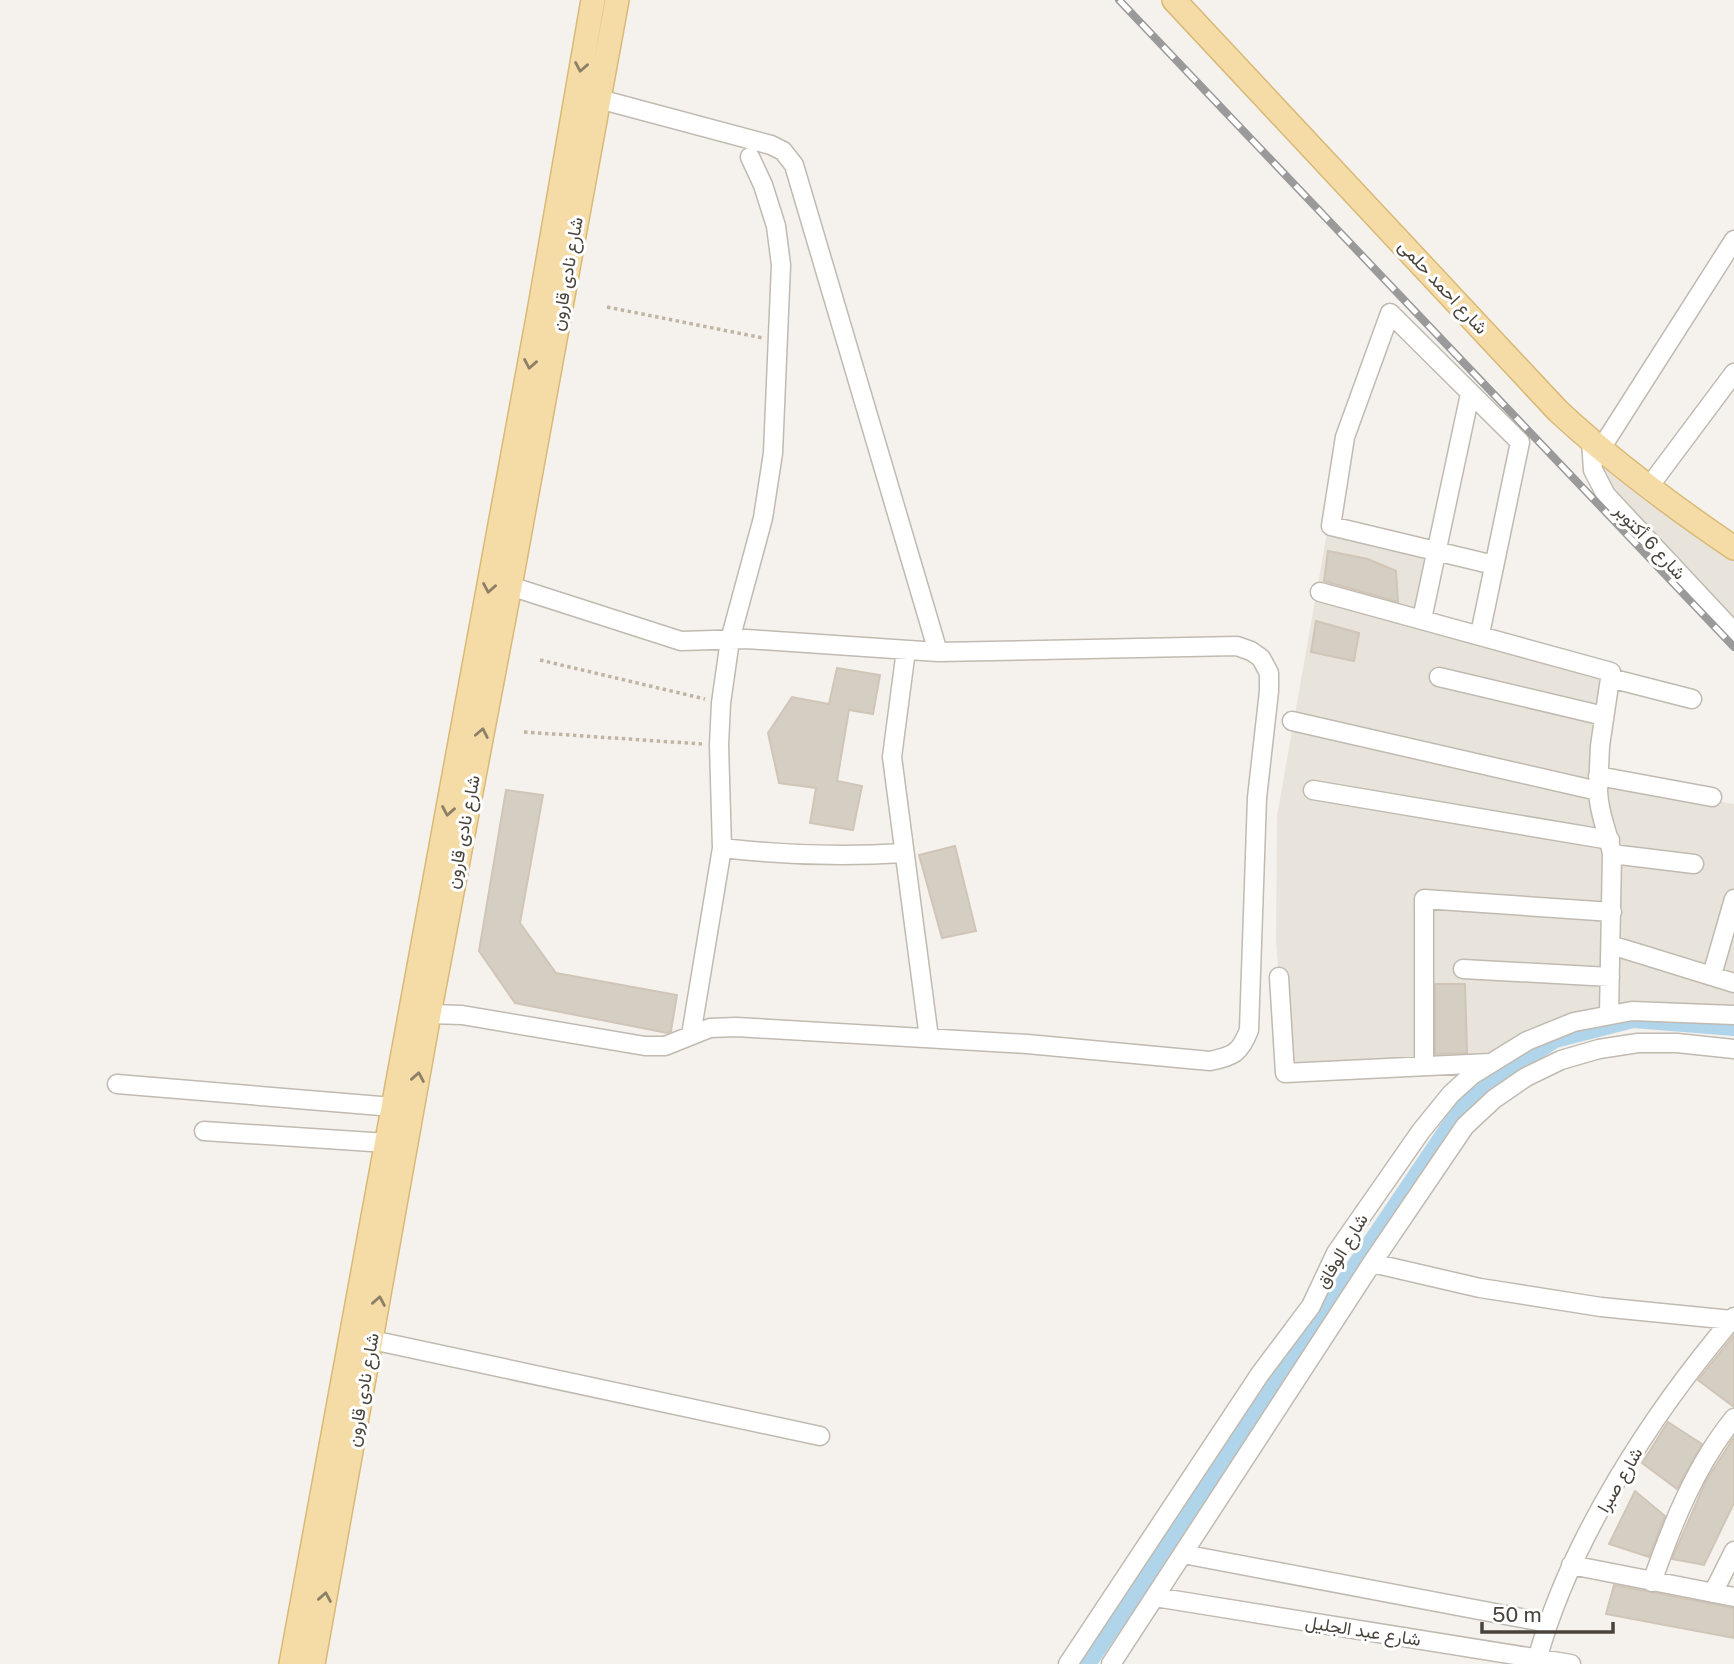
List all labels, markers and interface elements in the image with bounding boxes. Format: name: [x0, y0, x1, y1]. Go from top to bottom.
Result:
one-way arrow: [575, 61, 590, 73]
street label: شارع نادى قارون: [546, 215, 589, 333]
street label: شارع احمد حلمى: [1393, 235, 1492, 339]
one-way arrow: [523, 358, 538, 370]
street label: شارع 6 أكتوبر: [1608, 499, 1690, 585]
one-way arrow: [482, 582, 497, 593]
one-way arrow: [474, 727, 489, 739]
street label: شارع نادى قارون: [441, 773, 486, 891]
one-way arrow: [441, 805, 456, 817]
one-way arrow: [410, 1071, 425, 1082]
street label: شارع الوفاق: [1311, 1210, 1374, 1293]
one-way arrow: [371, 1295, 386, 1307]
street label: شارع نادى قارون: [342, 1331, 385, 1449]
street label: شارع صبرا: [1593, 1443, 1648, 1517]
scale bar: [1482, 1590, 1613, 1634]
one-way arrow: [317, 1591, 332, 1603]
text: 50 m: [1492, 1602, 1542, 1627]
street label: شارع عبد الجليل: [1303, 1611, 1422, 1652]

